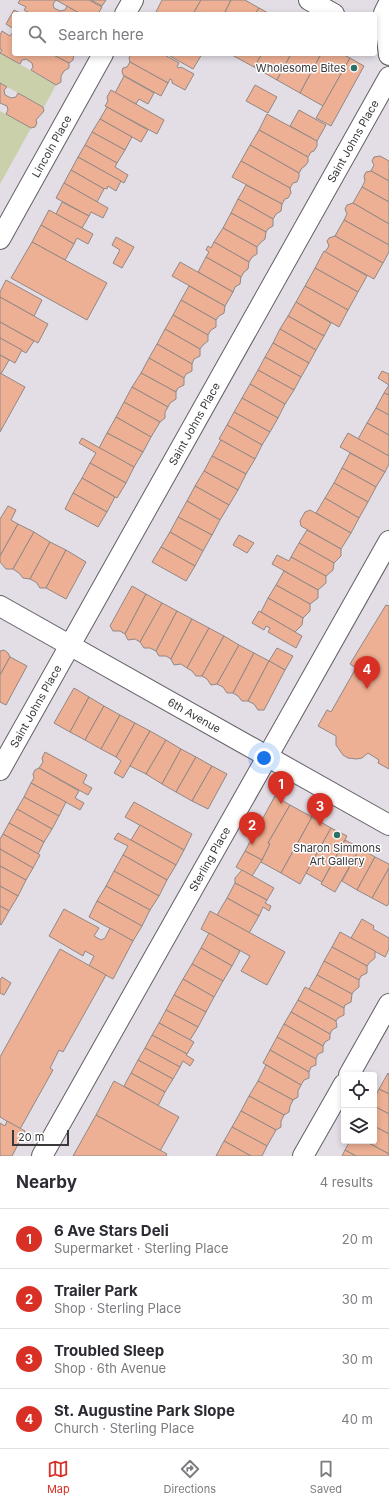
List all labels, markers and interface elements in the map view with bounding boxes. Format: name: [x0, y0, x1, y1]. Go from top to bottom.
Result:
search box: [12, 12, 377, 56]
icon: search: [26, 23, 48, 45]
text: Search here: [58, 25, 144, 44]
place label: Wholesome Bites: [256, 61, 346, 75]
marker: Wholesome Bites: [349, 63, 359, 73]
street label: Saint Johns Place: [324, 98, 382, 185]
street label: Lincoln Place: [29, 113, 75, 180]
street label: Saint Johns Place: [166, 380, 223, 468]
pin: 4: [354, 656, 380, 689]
street label: Saint Johns Place: [7, 663, 64, 750]
street label: 6th Avenue: [165, 695, 223, 736]
your location: [254, 748, 274, 768]
pin: 1: [268, 771, 294, 804]
pin: 3: [307, 793, 333, 826]
pin: 2: [239, 812, 265, 845]
street label: Sterling Place: [186, 824, 233, 894]
marker: Sharon Simmons Art Gallery: [332, 830, 342, 840]
place label: Sharon Simmons Art Gallery: [293, 841, 381, 868]
map controls: [341, 1072, 377, 1144]
button: locate: [341, 1072, 377, 1108]
button: layers: [341, 1108, 377, 1144]
scale bar: [12, 1128, 69, 1147]
text: 20 m: [18, 1130, 44, 1144]
text: Nearby: [16, 1172, 77, 1192]
text: 4 results: [320, 1174, 373, 1190]
text: 6 Ave Stars Deli: [54, 1221, 169, 1240]
text: 1: [26, 1231, 32, 1247]
text: 20 m: [342, 1231, 373, 1247]
text: Supermarket · Sterling Place: [54, 1240, 229, 1256]
text: Trailer Park: [54, 1281, 138, 1300]
text: 2: [25, 1291, 33, 1307]
text: 30 m: [342, 1291, 373, 1307]
text: Shop · Sterling Place: [54, 1300, 181, 1316]
text: Troubled Sleep: [54, 1341, 164, 1360]
text: 3: [25, 1351, 33, 1367]
text: 30 m: [342, 1351, 373, 1367]
text: Shop · 6th Avenue: [54, 1360, 166, 1376]
text: St. Augustine Park Slope: [54, 1401, 235, 1420]
text: 4: [25, 1411, 33, 1427]
text: 40 m: [341, 1411, 373, 1427]
text: Church · Sterling Place: [54, 1420, 194, 1436]
tab: Map: [47, 1458, 70, 1496]
tab: Directions: [164, 1458, 216, 1496]
tab: Saved: [310, 1458, 342, 1496]

